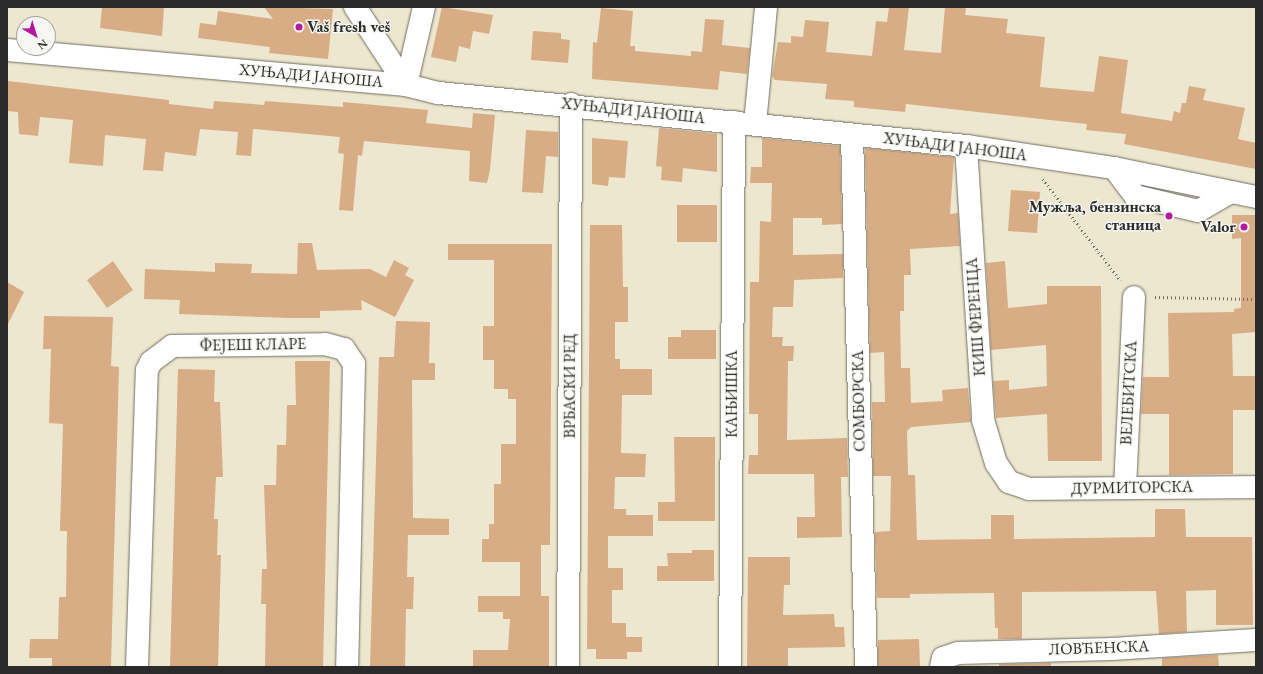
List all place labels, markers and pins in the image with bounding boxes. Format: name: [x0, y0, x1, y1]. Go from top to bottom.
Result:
place label: Vaš fresh veš: [307, 17, 390, 37]
marker: Vaš fresh veš: [294, 22, 304, 32]
place label: Мужља, бензинска станица: [1029, 197, 1161, 235]
marker: Мужља, бензинска станица: [1164, 211, 1174, 221]
place label: Valor: [1200, 217, 1236, 237]
marker: Valor: [1239, 222, 1249, 232]

